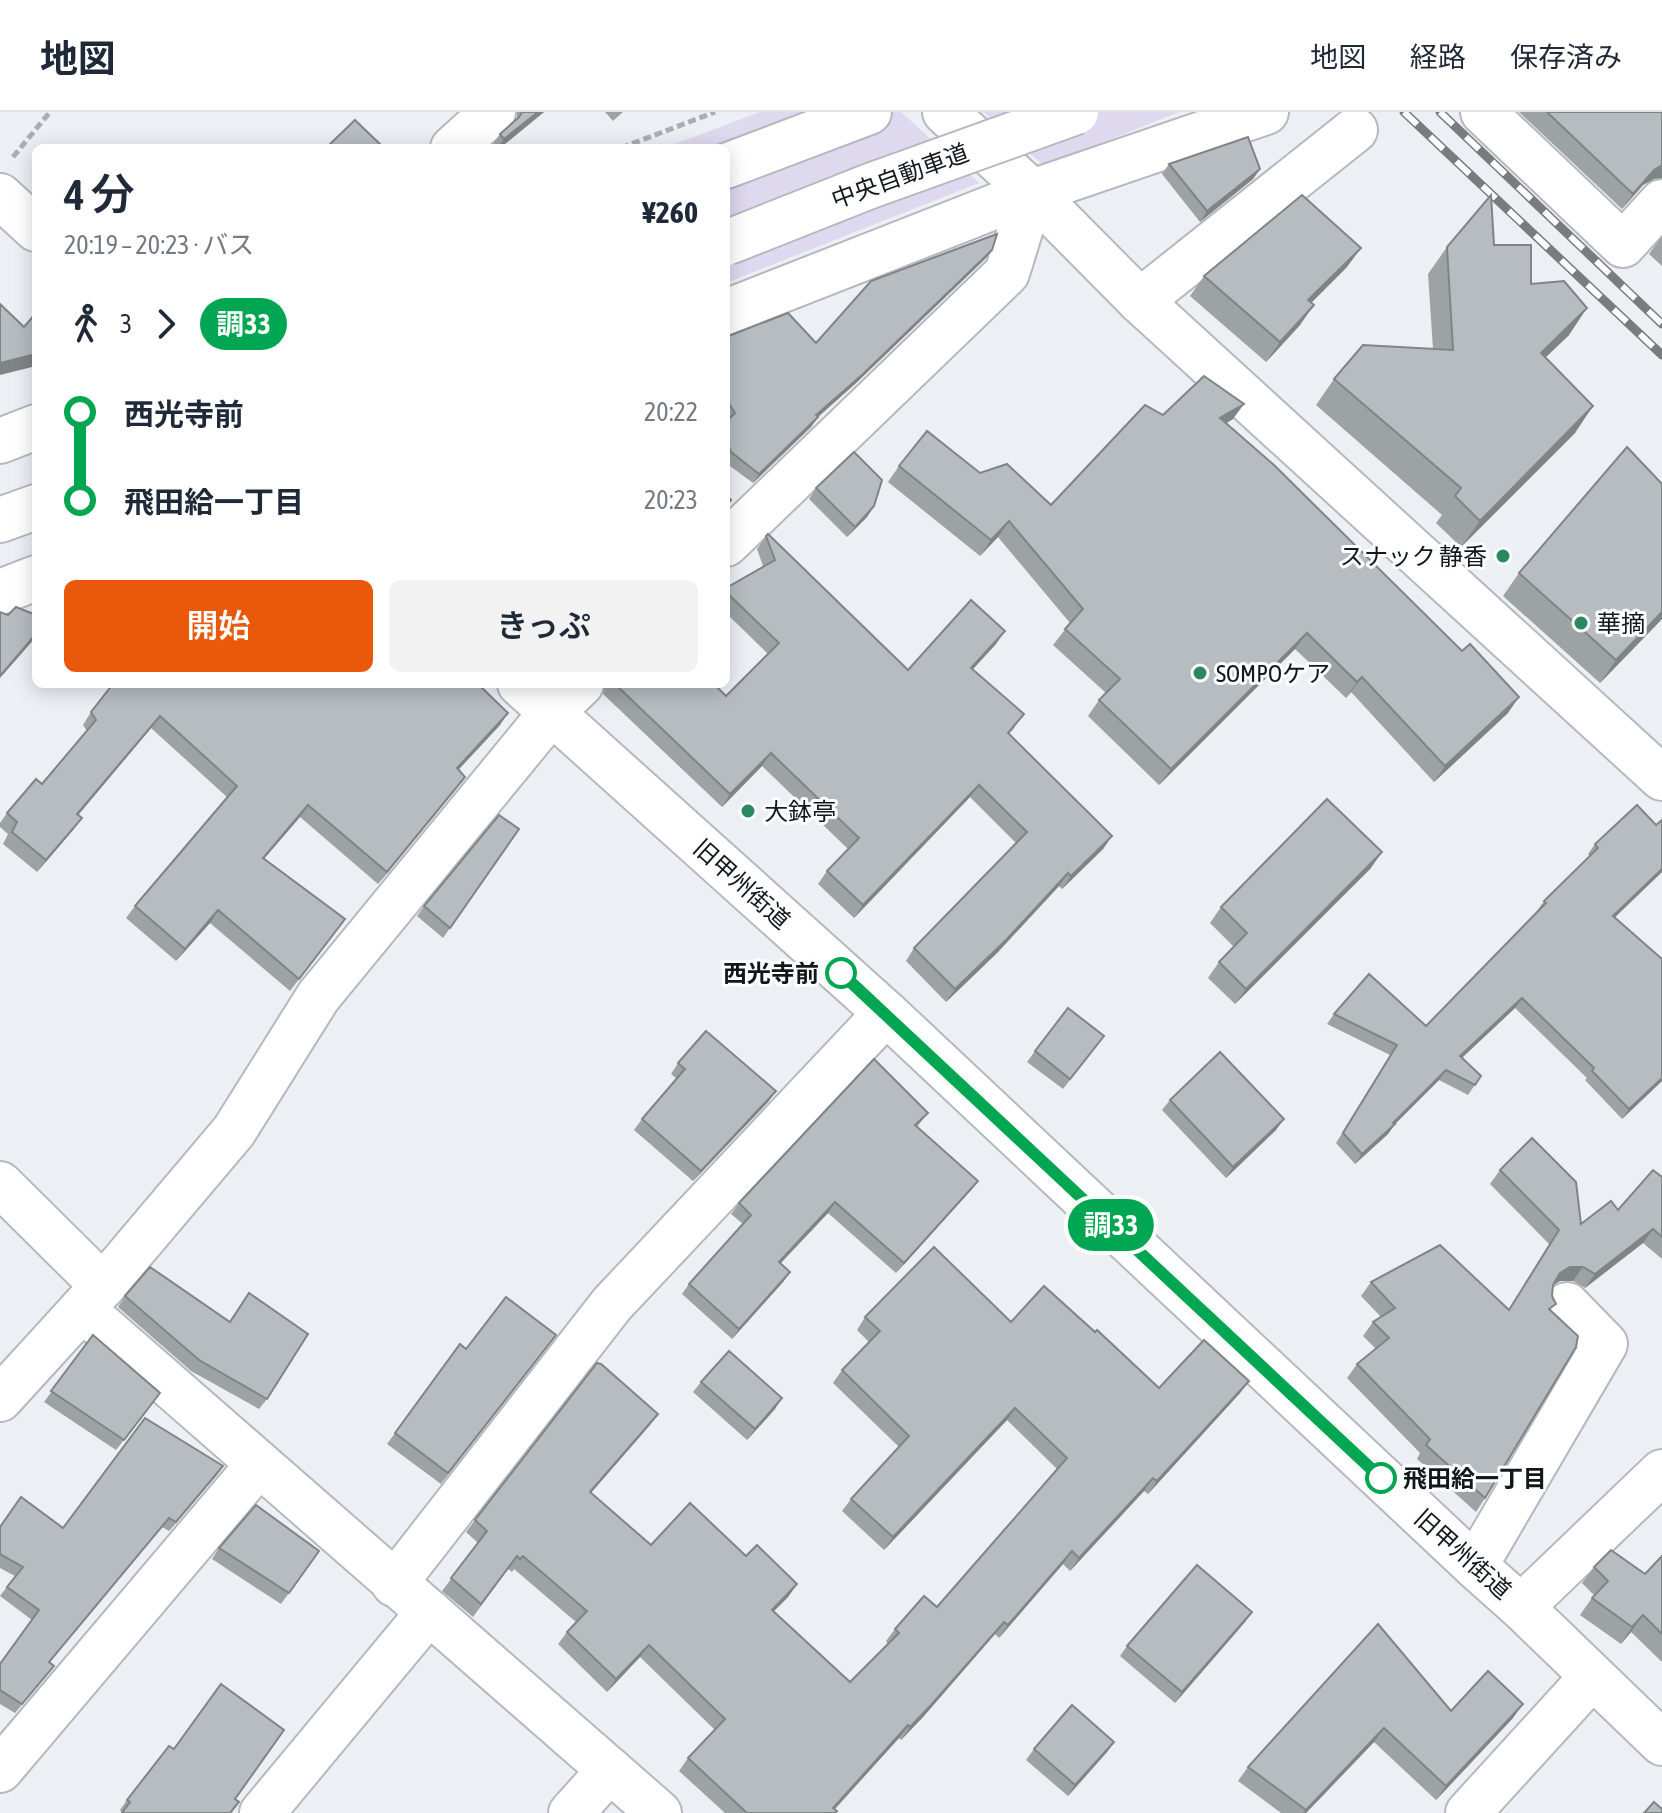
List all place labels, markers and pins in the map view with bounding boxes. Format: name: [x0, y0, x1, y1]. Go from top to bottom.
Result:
place label: スナック 静香: [1340, 543, 1487, 570]
marker: スナック 静香: [1494, 547, 1512, 565]
place label: 華摘: [1597, 610, 1645, 637]
marker: 華摘: [1572, 614, 1590, 632]
place label: SOMPOケア: [1216, 660, 1330, 687]
marker: SOMPOケア: [1191, 664, 1209, 682]
place label: 大鉢亭: [764, 798, 836, 825]
marker: 大鉢亭: [739, 802, 757, 820]
marker: 西光寺前: [826, 958, 856, 988]
place label: 西光寺前: [723, 960, 819, 987]
marker: 飛田給一丁目: [1366, 1463, 1396, 1493]
place label: 飛田給一丁目: [1403, 1465, 1547, 1492]

